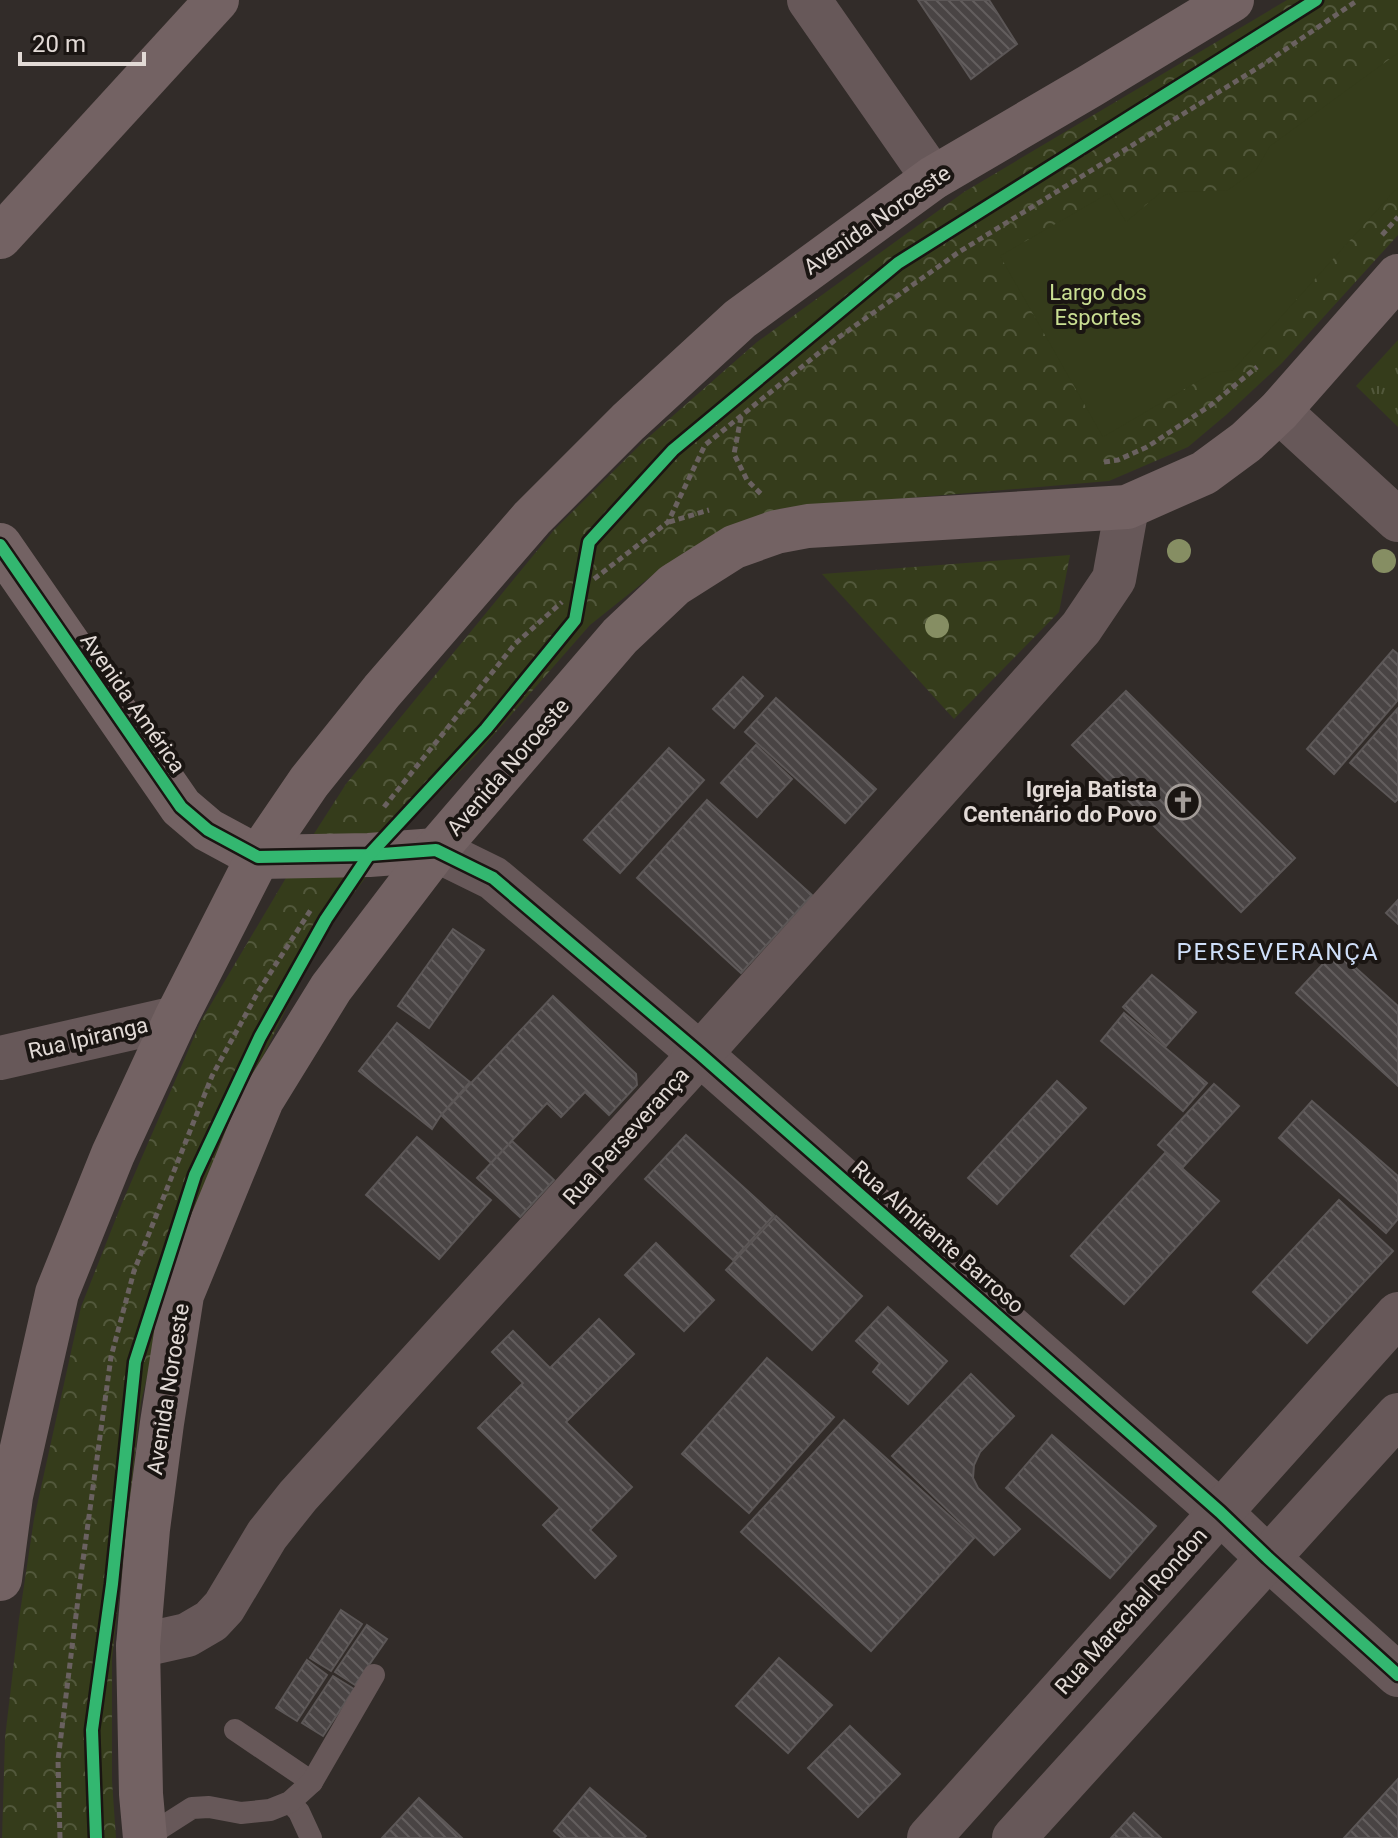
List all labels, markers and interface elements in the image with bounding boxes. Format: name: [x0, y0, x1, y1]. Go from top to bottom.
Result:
scale bar: [20, 16, 144, 66]
text: 20 m: [32, 30, 86, 58]
street label: Avenida Noroeste: [799, 160, 955, 280]
park label: Largo dos Esportes: [1049, 280, 1147, 330]
street label: Avenida América: [75, 628, 191, 778]
street label: Avenida Noroeste: [442, 693, 574, 841]
place label: Igreja Batista Centenário do Povo: [963, 777, 1157, 827]
church icon: Igreja Batista Centenário do Povo: [1164, 783, 1202, 821]
district label: PERSEVERANÇA: [1176, 938, 1380, 966]
street label: Rua Ipiranga: [26, 1012, 150, 1064]
street label: Rua Perseverança: [558, 1062, 694, 1210]
street label: Rua Almirante Barroso: [847, 1155, 1029, 1319]
street label: Avenida Noroeste: [142, 1301, 194, 1477]
street label: Rua Marechal Rondon: [1050, 1523, 1212, 1699]

